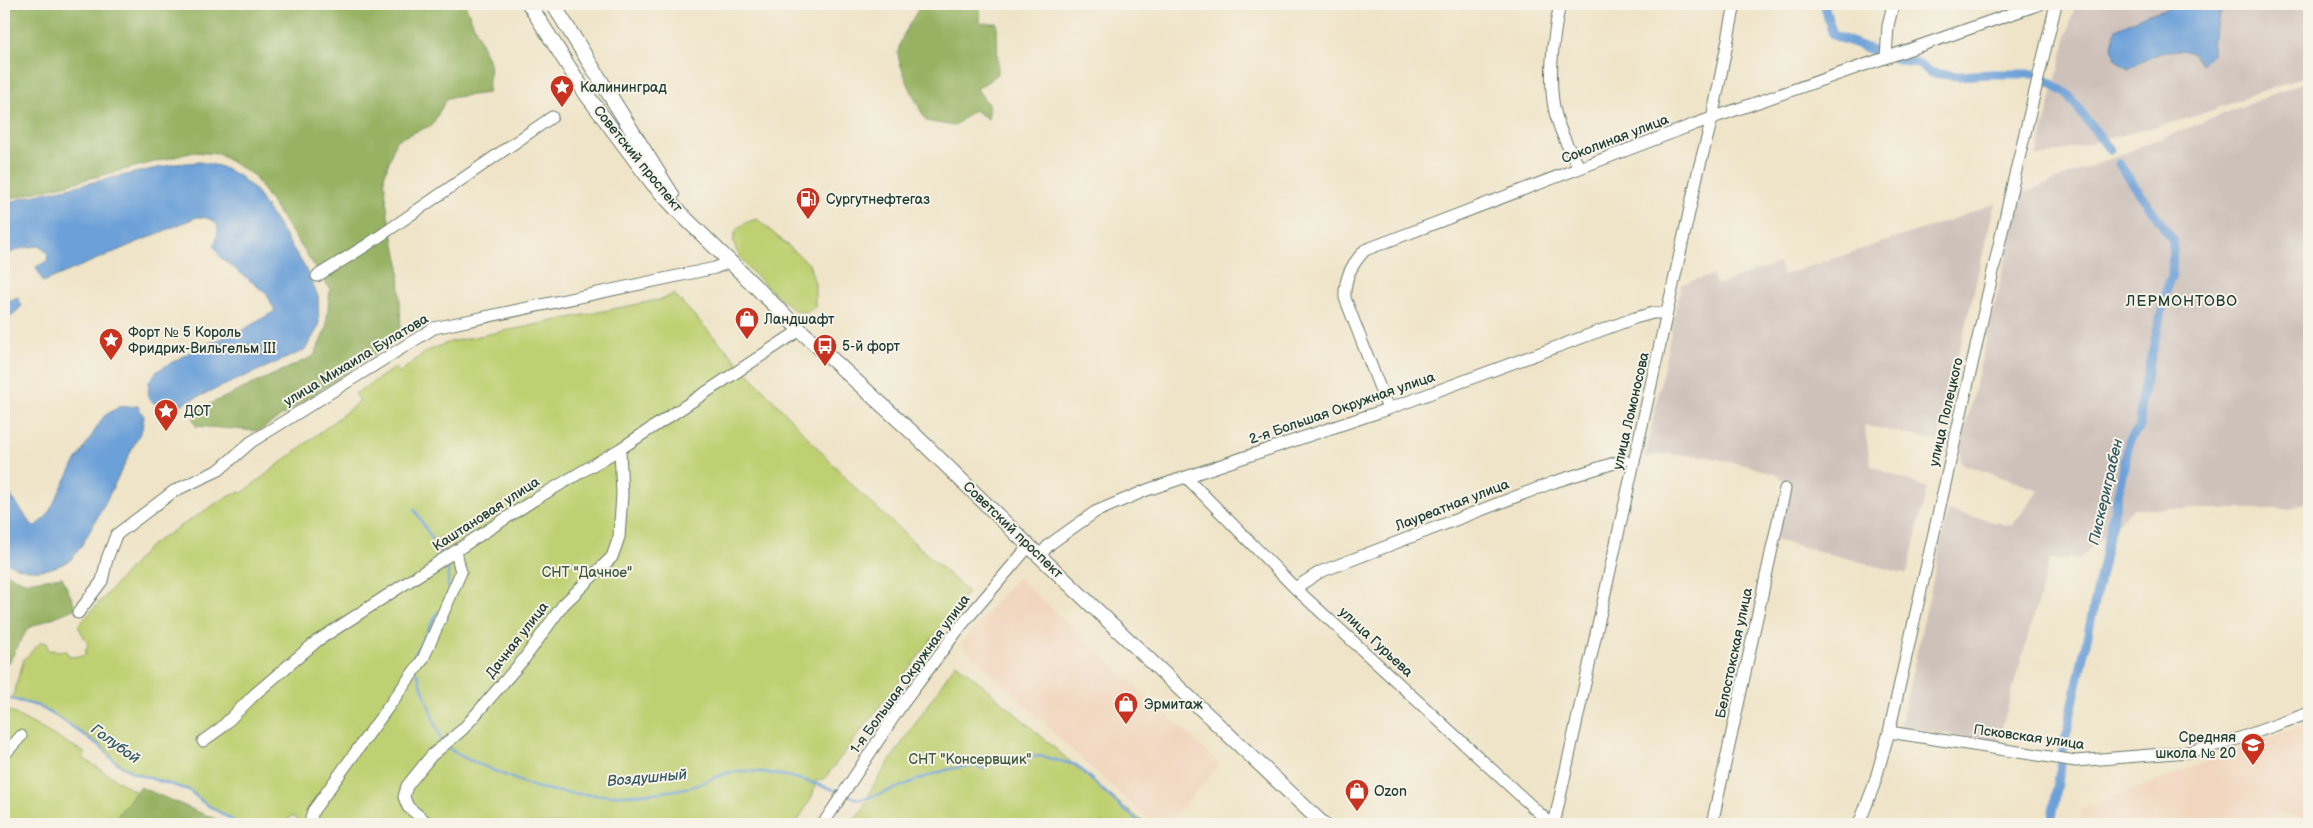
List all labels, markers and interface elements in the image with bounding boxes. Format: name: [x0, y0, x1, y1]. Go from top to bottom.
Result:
place icon: Калининград: [549, 74, 575, 108]
place label: Калининград: [580, 79, 667, 96]
street label: Советский проспект: [590, 102, 686, 216]
street label: Соколиная улица: [1559, 110, 1672, 167]
fuel station icon: Сургутнефтегаз: [795, 186, 821, 220]
place label: Сургутнефтегаз: [826, 191, 930, 208]
district label: ЛЕРМОНТОВО: [2125, 292, 2238, 311]
shop icon: Ландшафт: [734, 306, 760, 340]
street label: улица Михаила Булатова: [281, 310, 432, 410]
place label: Ландшафт: [763, 311, 835, 328]
place label: Форт № 5 Король Фридрих-Вильгельм III: [128, 324, 276, 357]
place icon: Форт № 5 Король Фридрих-Вильгельм III: [98, 327, 124, 361]
bus stop icon: 5-й форт: [812, 333, 838, 367]
place label: 5-й форт: [842, 338, 901, 355]
street label: улица Ломоносова: [1609, 350, 1653, 472]
street label: улица Полецкого: [1925, 356, 1967, 468]
street label: 2-я Большая Окружная улица: [1247, 368, 1438, 448]
place icon: ДОТ: [153, 398, 179, 432]
place label: ДОТ: [184, 403, 212, 420]
water label: Пискериграбен: [2085, 437, 2128, 547]
street label: Каштановая улица: [429, 473, 543, 555]
street label: Лауреатная улица: [1392, 475, 1512, 535]
street label: Советский проспект: [960, 478, 1067, 582]
park label: СНТ "Дачное": [542, 564, 632, 581]
street label: Белостокская улица: [1712, 585, 1756, 720]
street label: 1-я Большая Окружная улица: [847, 591, 974, 757]
street label: Дачная улица: [482, 598, 552, 681]
street label: улица Гурьева: [1335, 603, 1417, 681]
shop icon: Эрмитаж: [1113, 691, 1139, 725]
place label: Эрмитаж: [1144, 696, 1203, 713]
water label: Голубой: [87, 720, 144, 768]
street label: Псковская улица: [1972, 721, 2086, 753]
place label: Средняя школа № 20: [2156, 729, 2236, 762]
school or university icon: Средняя школа № 20: [2240, 732, 2266, 766]
park label: СНТ "Консервщик": [908, 751, 1032, 768]
water label: Воздушный: [606, 765, 688, 791]
shop icon: Ozon: [1344, 778, 1370, 812]
place label: Ozon: [1374, 783, 1407, 800]

